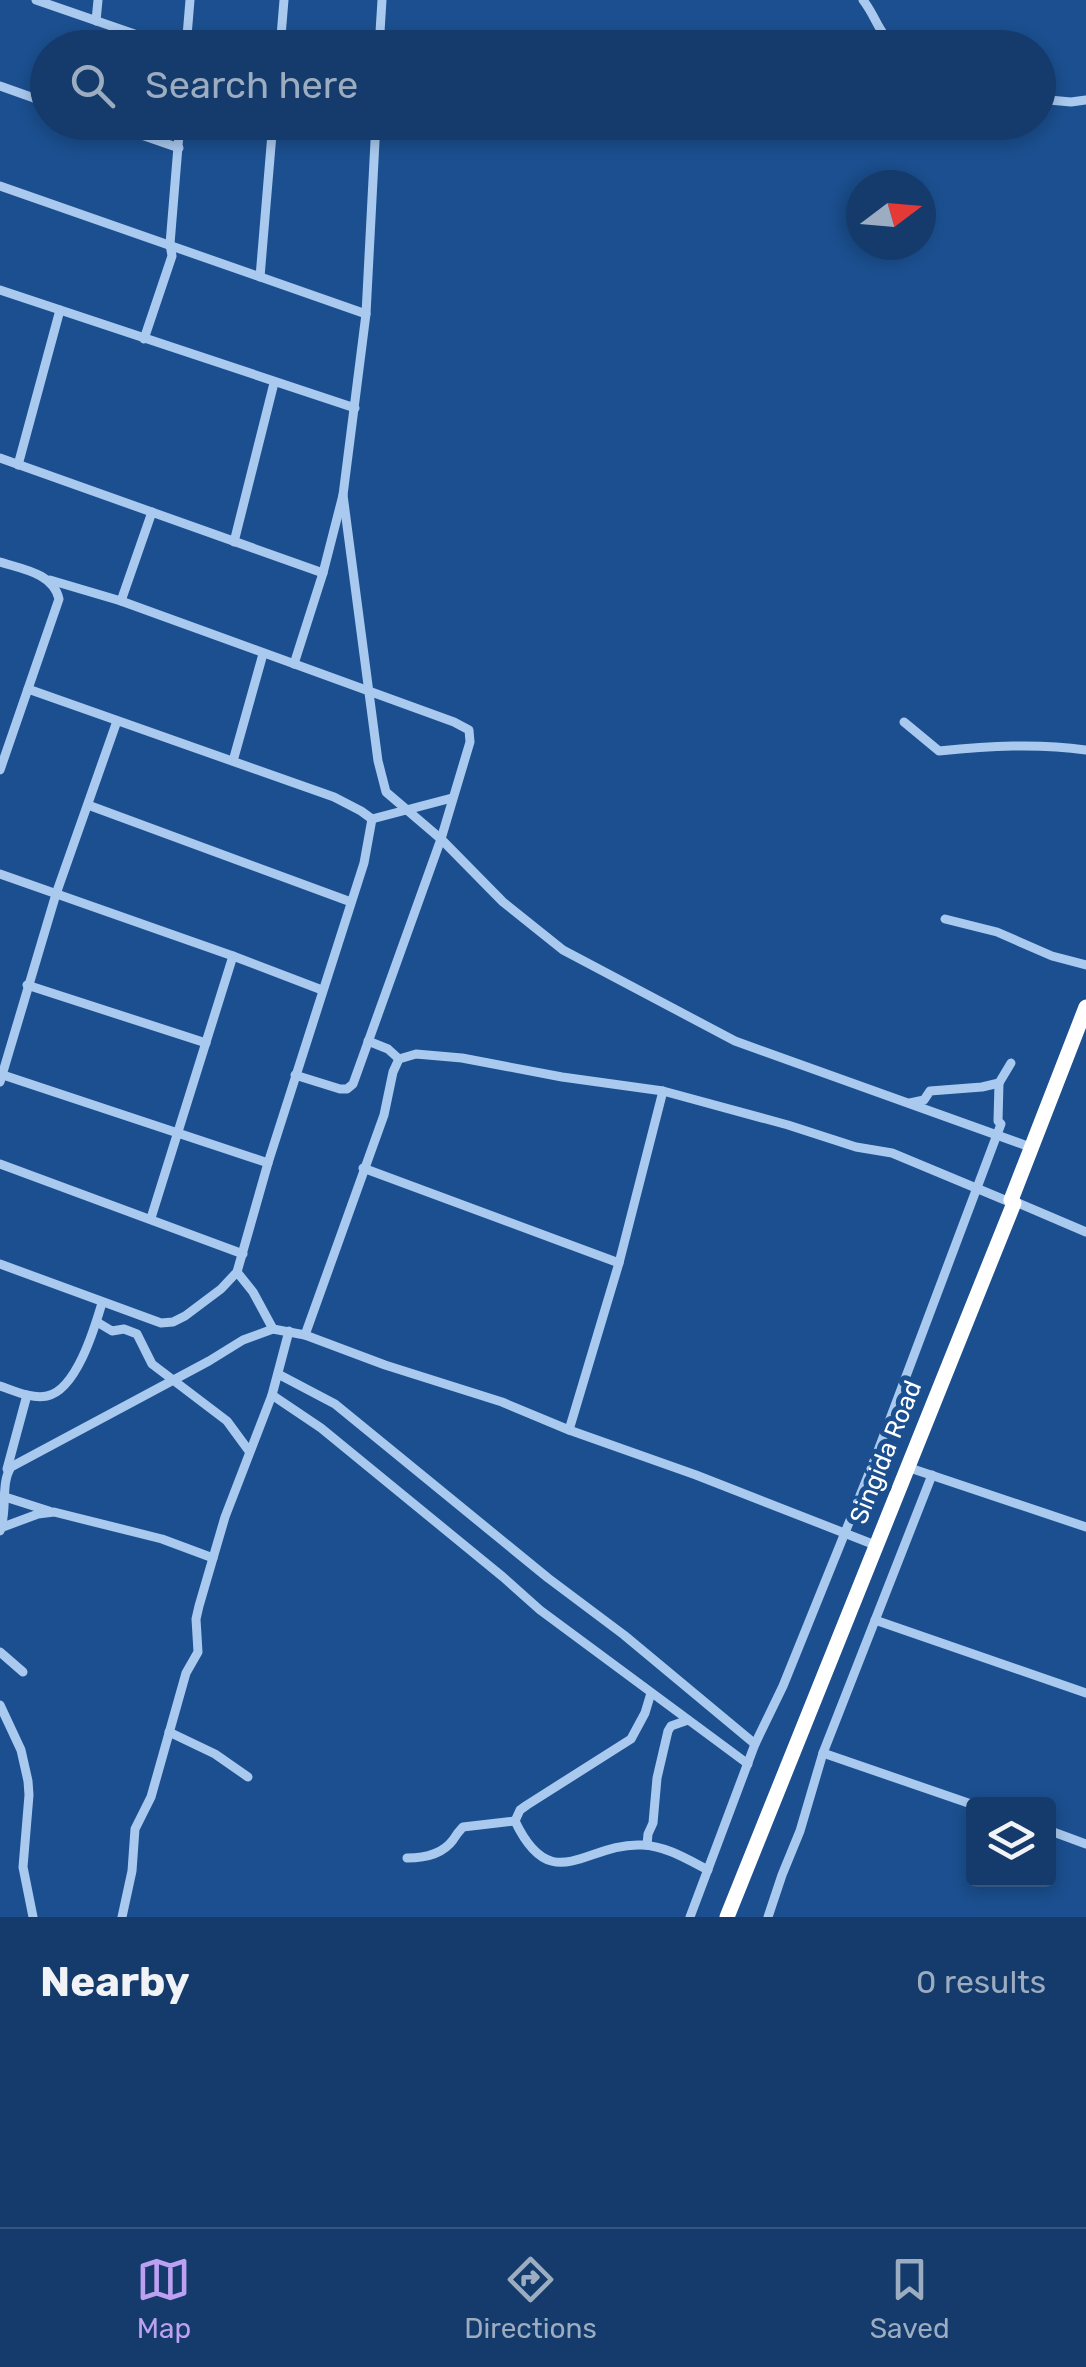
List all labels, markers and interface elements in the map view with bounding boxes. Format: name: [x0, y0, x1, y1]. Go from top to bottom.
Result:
search box: [30, 30, 1056, 140]
icon: search: [65, 58, 120, 113]
text: Search here: [145, 62, 358, 108]
north arrow: [846, 170, 936, 260]
street label: Singida Road: [844, 1376, 927, 1528]
map controls: [966, 1797, 1056, 1887]
button: layers: [966, 1797, 1056, 1887]
text: Nearby: [40, 1957, 190, 2007]
text: 0 results: [916, 1963, 1046, 2001]
tab: Map: [136, 2252, 191, 2345]
tab: Directions: [464, 2252, 597, 2345]
tab: Saved: [870, 2252, 950, 2345]

